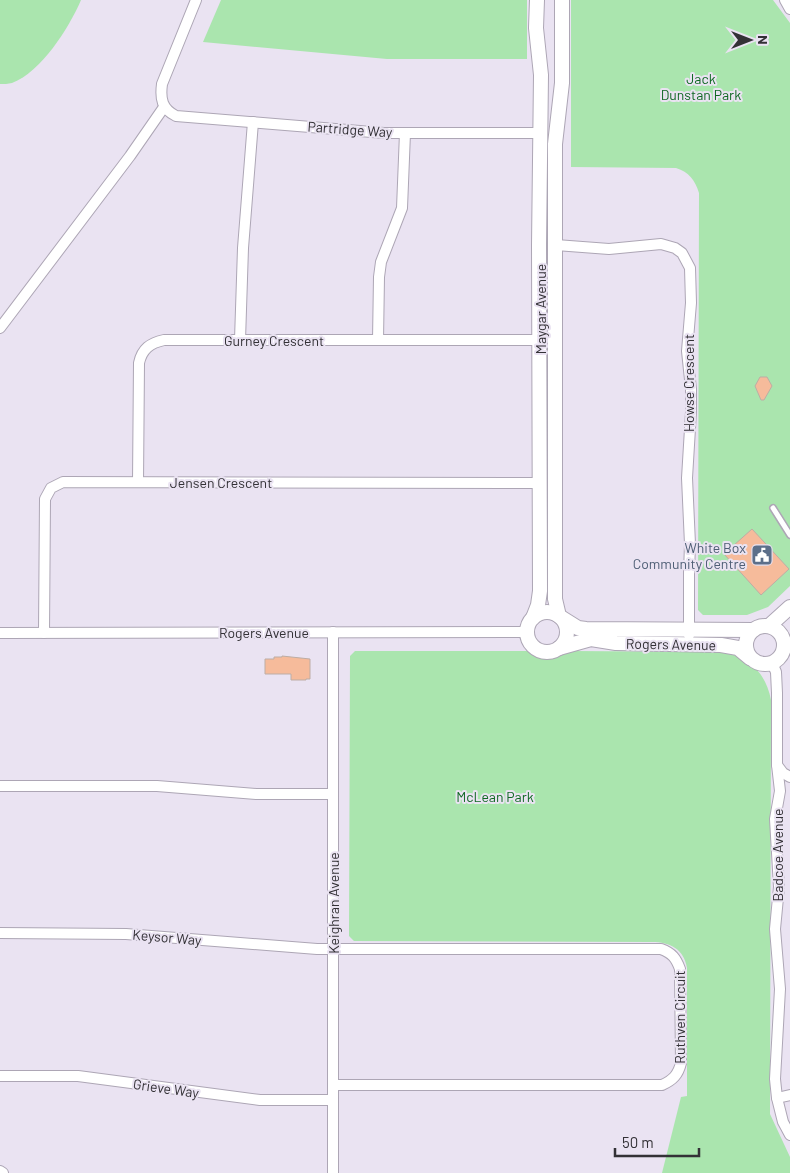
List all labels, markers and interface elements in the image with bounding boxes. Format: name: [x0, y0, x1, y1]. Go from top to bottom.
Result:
north arrow: [725, 15, 775, 65]
text: N: [755, 35, 772, 45]
park label: Jack Dunstan Park: [661, 70, 741, 103]
street label: Partridge Way: [307, 118, 394, 140]
street label: Maygar Avenue: [532, 264, 549, 354]
street label: Gurney Crescent: [224, 332, 324, 349]
street label: Howse Crescent: [680, 334, 697, 432]
street label: Jensen Crescent: [170, 474, 272, 491]
place label: White Box Community Centre: [633, 539, 746, 572]
public building icon: White Box Community Centre: [750, 543, 774, 567]
street label: Rogers Avenue: [219, 624, 309, 641]
street label: Rogers Avenue: [626, 635, 716, 653]
park label: McLean Park: [456, 788, 534, 805]
street label: Badcoe Avenue: [769, 808, 786, 902]
street label: Keighran Avenue: [325, 852, 342, 954]
street label: Keysor Way: [132, 926, 203, 949]
street label: Ruthven Circuit: [671, 970, 688, 1064]
street label: Grieve Way: [132, 1075, 201, 1101]
scale bar: [615, 1126, 699, 1158]
text: 50 m: [622, 1133, 654, 1151]

